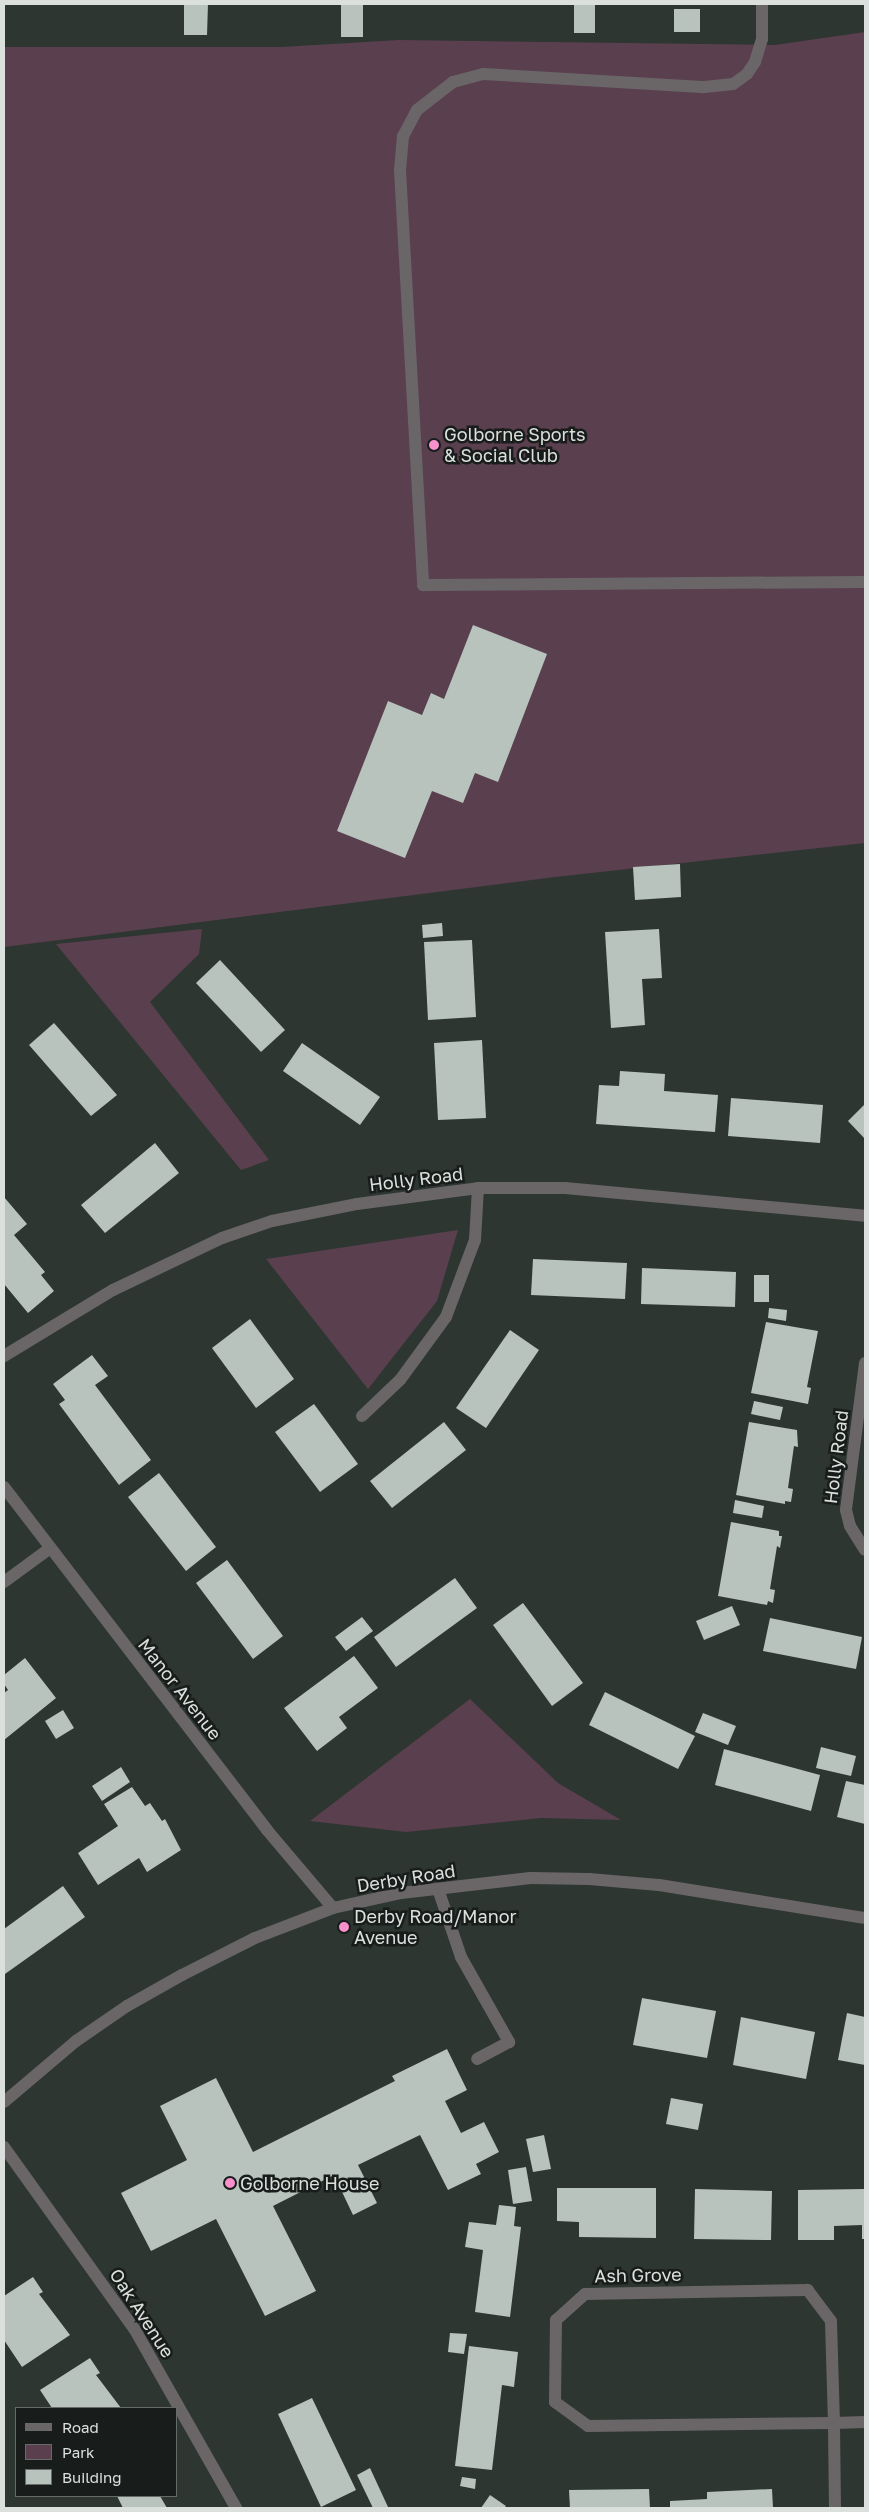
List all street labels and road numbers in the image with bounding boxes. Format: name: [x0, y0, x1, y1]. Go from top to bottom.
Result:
street label: Holly Road: [368, 1163, 464, 1195]
street label: Holly Road: [820, 1409, 852, 1505]
street label: Manor Avenue: [134, 1634, 226, 1744]
street label: Derby Road: [355, 1860, 457, 1896]
street label: Ash Grove: [594, 2263, 682, 2287]
street label: Oak Avenue: [105, 2264, 179, 2362]

